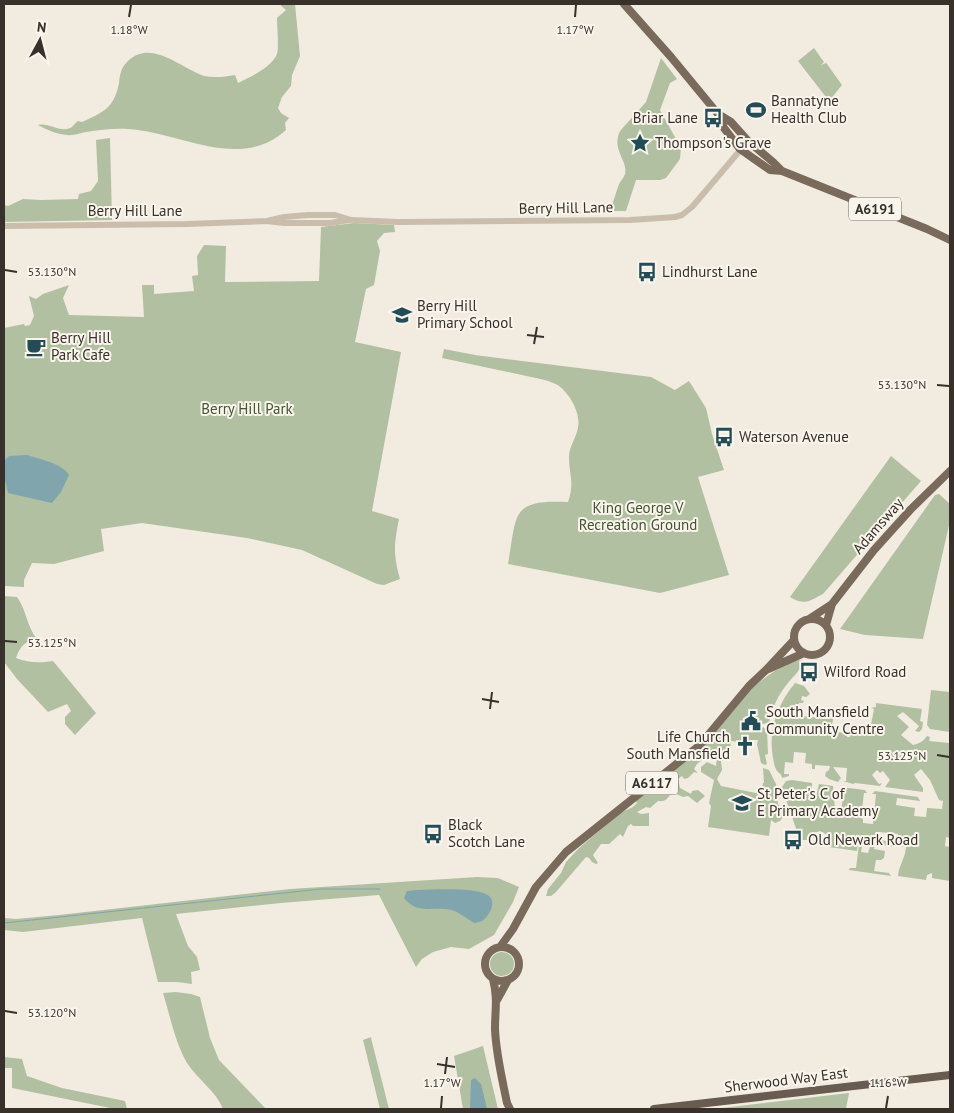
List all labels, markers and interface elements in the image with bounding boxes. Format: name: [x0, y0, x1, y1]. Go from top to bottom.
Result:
north arrow: [15, 15, 65, 65]
text: N: [36, 18, 47, 37]
text: 1.18°W: [110, 22, 148, 37]
text: 1.17°W: [556, 22, 594, 37]
place label: Bannatyne Health Club: [771, 91, 847, 127]
sports icon: Bannatyne Health Club: [745, 99, 767, 121]
bus stop icon: Briar Lane: [702, 107, 724, 129]
place label: Briar Lane: [633, 108, 698, 127]
place icon: Thompson's Grave: [629, 132, 651, 154]
place label: Thompson's Grave: [655, 133, 772, 152]
street label: Berry Hill Lane: [519, 197, 613, 218]
road number: A6191: [849, 198, 901, 220]
street label: Berry Hill Lane: [88, 201, 182, 220]
bus stop icon: Lindhurst Lane: [636, 261, 658, 283]
place label: Lindhurst Lane: [662, 262, 758, 281]
text: 53.130°N: [28, 264, 76, 279]
place label: Berry Hill Primary School: [417, 296, 513, 332]
school or university icon: Berry Hill Primary School: [391, 304, 413, 326]
place label: Berry Hill Park Cafe: [51, 328, 112, 364]
cafe icon: Berry Hill Park Cafe: [25, 336, 47, 358]
text: 53.130°N: [878, 377, 926, 392]
park label: Berry Hill Park: [201, 399, 294, 418]
bus stop icon: Waterson Avenue: [713, 426, 735, 448]
place label: Waterson Avenue: [739, 427, 849, 446]
street label: Adamsway: [848, 494, 907, 558]
park label: King George V Recreation Ground: [579, 498, 697, 534]
text: 53.125°N: [28, 635, 76, 650]
bus stop icon: Wilford Road: [798, 661, 820, 683]
place label: Wilford Road: [824, 662, 906, 681]
place label: South Mansfield Community Centre: [766, 702, 884, 738]
public building icon: South Mansfield Community Centre: [740, 710, 762, 732]
place label: Life Church South Mansfield: [627, 727, 730, 763]
church icon: Life Church South Mansfield: [734, 735, 756, 757]
text: 53.125°N: [878, 748, 926, 763]
road number: A6117: [626, 771, 678, 794]
place label: St Peter's C of E Primary Academy: [757, 784, 878, 820]
school or university icon: St Peter's C of E Primary Academy: [731, 792, 753, 814]
place label: Black Scotch Lane: [448, 815, 525, 851]
bus stop icon: Black Scotch Lane: [422, 823, 444, 845]
bus stop icon: Old Newark Road: [782, 829, 804, 851]
place label: Old Newark Road: [808, 830, 918, 849]
text: 53.120°N: [28, 1005, 76, 1020]
street label: Sherwood Way East: [723, 1063, 849, 1097]
text: 1.17°W: [423, 1075, 461, 1090]
text: 1.16°W: [869, 1075, 907, 1090]

